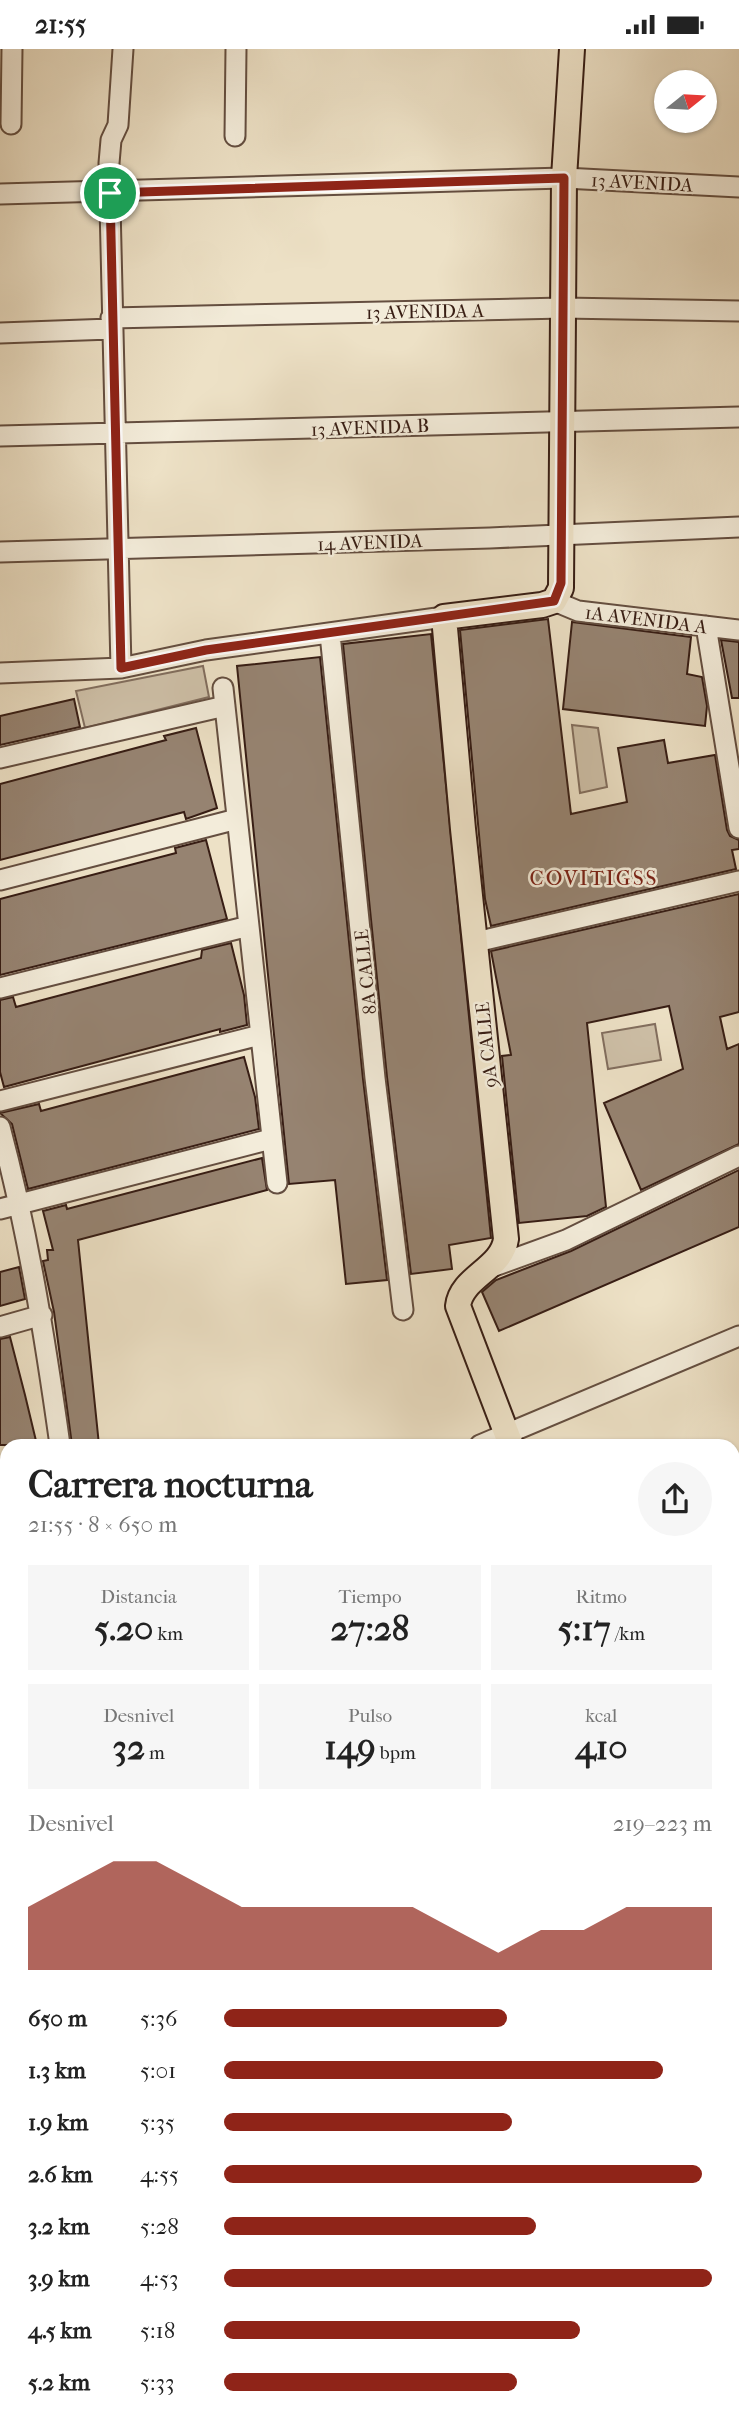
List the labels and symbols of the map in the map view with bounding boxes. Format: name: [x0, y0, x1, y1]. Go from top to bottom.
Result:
north arrow: [654, 70, 718, 133]
pin: [80, 163, 140, 223]
street label: 13 AVENIDA: [590, 169, 694, 197]
street label: 13 AVENIDA A: [366, 300, 485, 324]
street label: 13 AVENIDA B: [310, 415, 430, 441]
street label: 14 AVENIDA: [317, 530, 424, 556]
street label: 1A AVENIDA A: [584, 602, 709, 638]
district label: COVITIGSS: [530, 866, 658, 890]
street label: 8A CALLE: [351, 928, 381, 1016]
street label: 9A CALLE: [472, 1001, 502, 1089]

